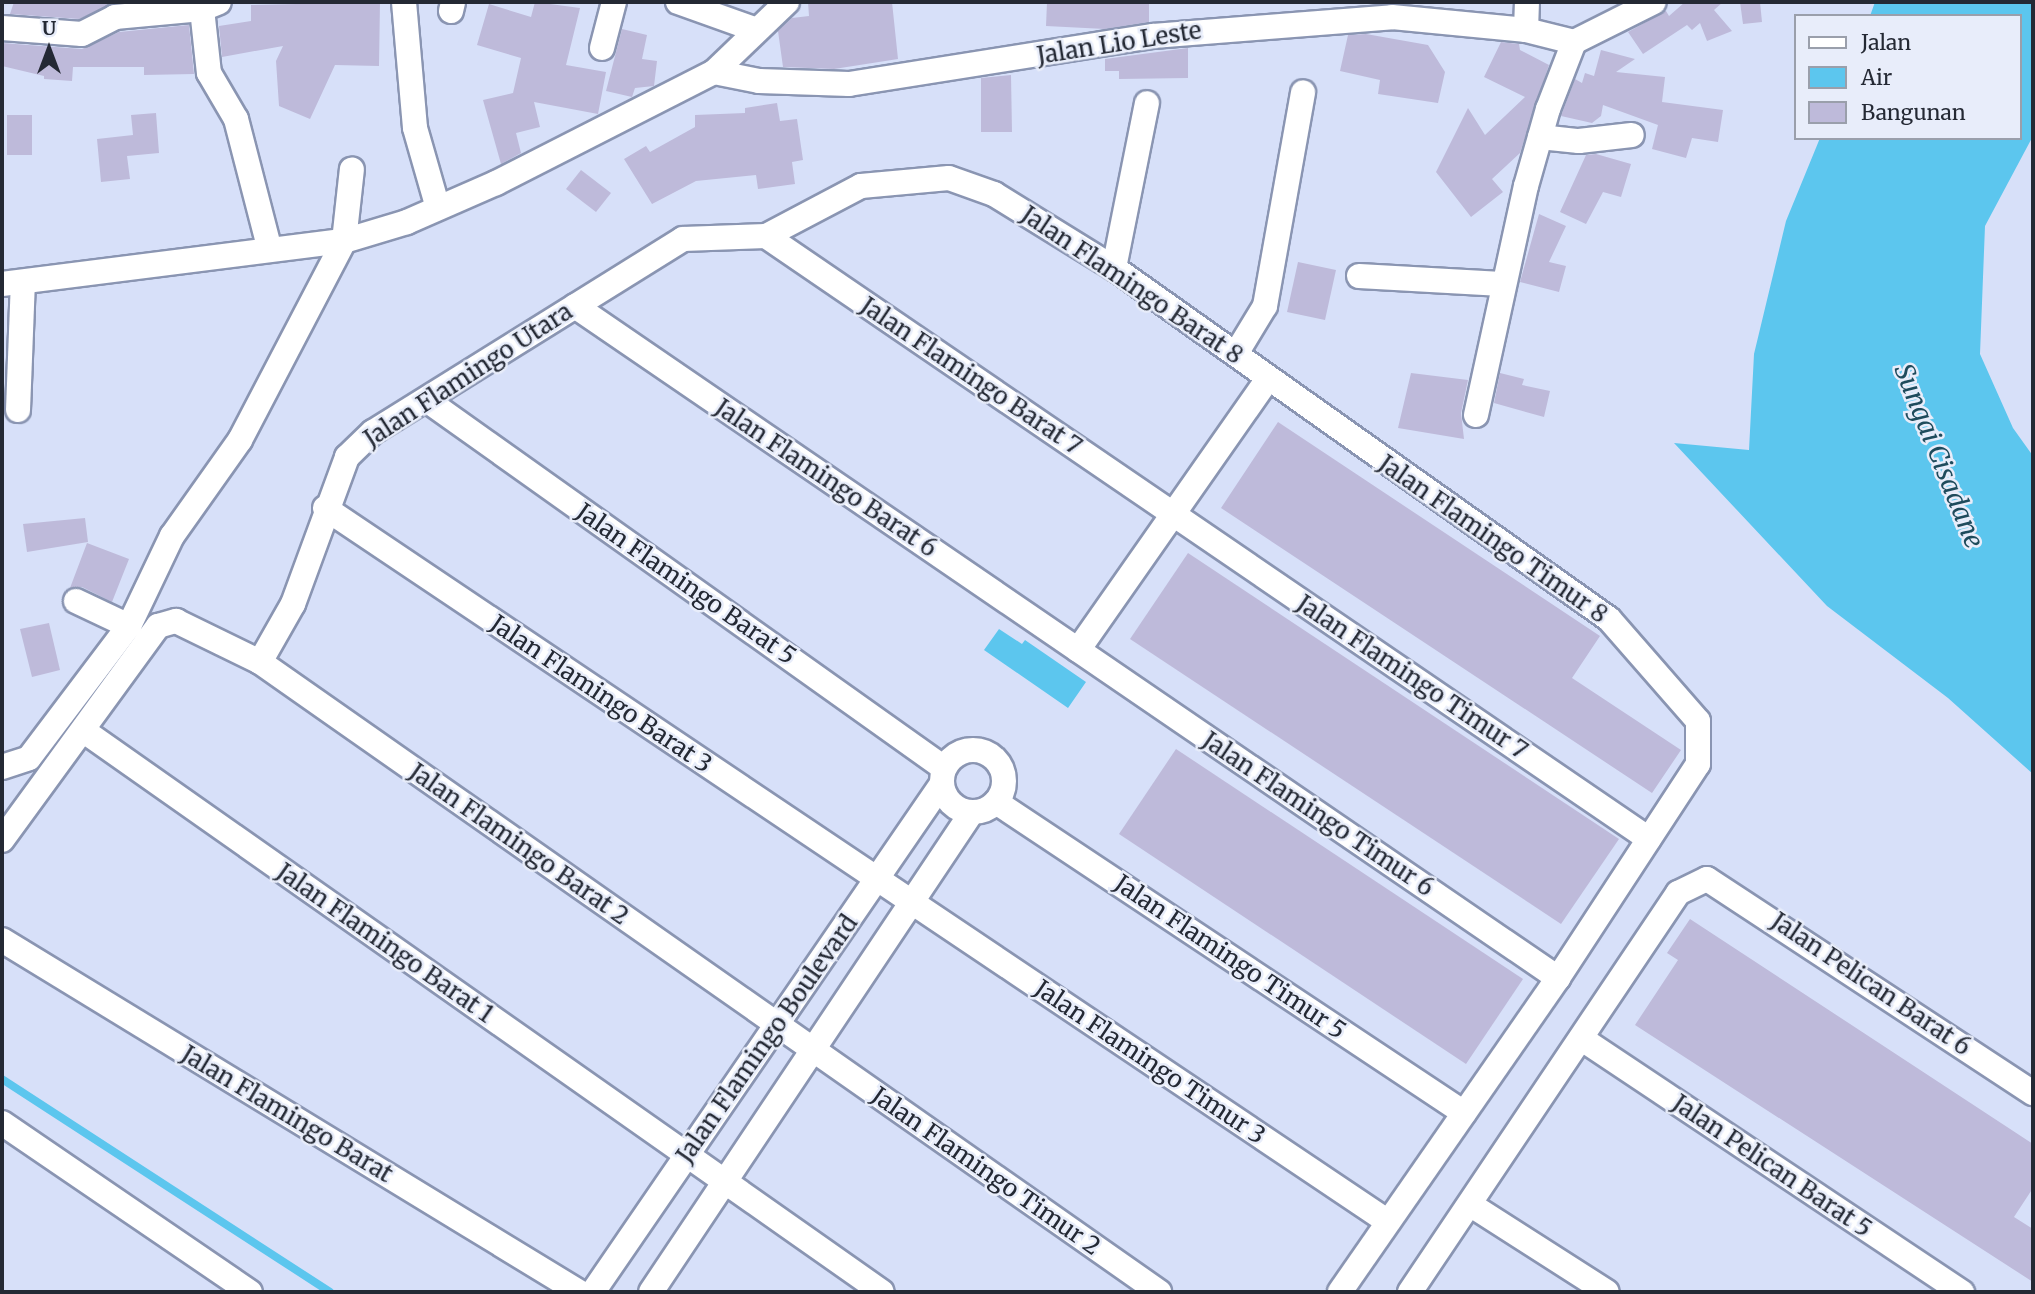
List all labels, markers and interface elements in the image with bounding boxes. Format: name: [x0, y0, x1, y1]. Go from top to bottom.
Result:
north arrow: [14, 14, 84, 84]
legend: [1794, 14, 2021, 140]
text: U: [42, 16, 56, 40]
street label: Jalan Lio Leste: [1035, 16, 1203, 70]
text: Jalan: [1861, 29, 1911, 56]
text: Air: [1861, 64, 1892, 91]
text: Bangunan: [1861, 99, 1966, 126]
street label: Jalan Flamingo Barat 8: [1016, 200, 1248, 370]
street label: Jalan Flamingo Barat 7: [855, 291, 1087, 461]
street label: Jalan Flamingo Utara: [358, 297, 578, 453]
water label: Sungai Cisadane: [1888, 359, 1990, 553]
street label: Jalan Flamingo Barat 6: [710, 393, 942, 563]
street label: Jalan Flamingo Timur 8: [1373, 449, 1613, 629]
street label: Jalan Flamingo Barat 5: [571, 497, 801, 671]
street label: Jalan Flamingo Timur 7: [1291, 589, 1533, 765]
street label: Jalan Flamingo Barat 3: [485, 609, 717, 779]
street label: Jalan Flamingo Timur 6: [1197, 726, 1439, 902]
street label: Jalan Flamingo Barat 2: [404, 757, 634, 931]
street label: Jalan Flamingo Barat 1: [271, 857, 499, 1029]
street label: Jalan Flamingo Timur 5: [1109, 869, 1351, 1045]
street label: Jalan Pelican Barat 6: [1766, 906, 1976, 1062]
street label: Jalan Flamingo Boulevard: [670, 910, 864, 1168]
street label: Jalan Flamingo Timur 3: [1029, 974, 1271, 1150]
street label: Jalan Flamingo Barat: [176, 1039, 398, 1189]
street label: Jalan Flamingo Timur 2: [866, 1081, 1106, 1261]
street label: Jalan Pelican Barat 5: [1667, 1089, 1877, 1243]

